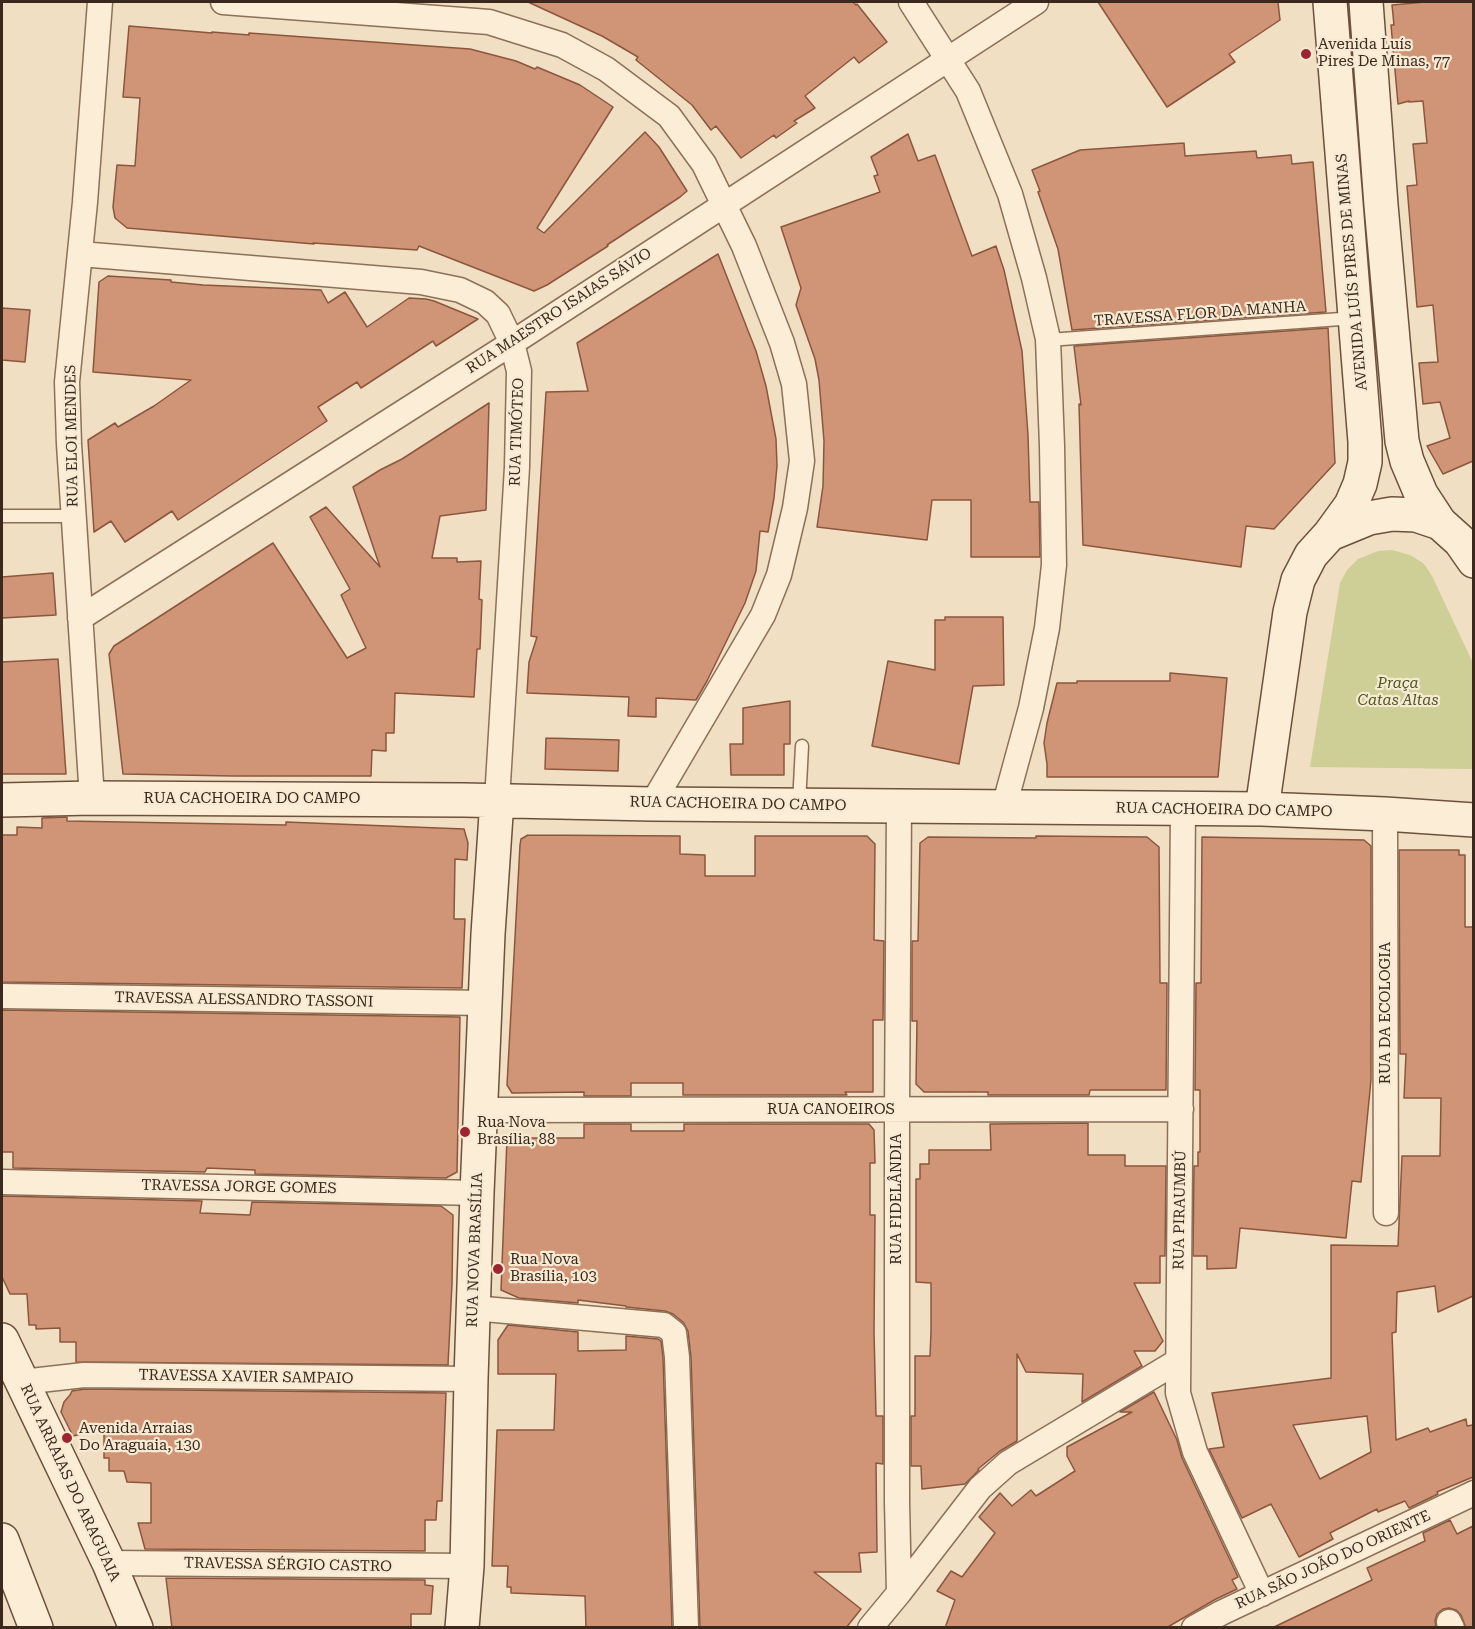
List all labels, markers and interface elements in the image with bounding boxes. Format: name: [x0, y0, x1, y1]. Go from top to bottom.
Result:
place label: Avenida Luís Pires De Minas, 77: [1318, 36, 1450, 71]
marker: Avenida Luís Pires De Minas, 77: [1299, 47, 1313, 61]
street label: AVENIDA LUÍS PIRES DE MINAS: [1333, 153, 1371, 391]
street label: RUA MAESTRO ISAIAS SÁVIO: [463, 244, 655, 378]
street label: TRAVESSA FLOR DA MANHA: [1093, 298, 1307, 330]
street label: RUA ELOI MENDES: [62, 365, 82, 507]
street label: RUA TIMÓTEO: [506, 377, 528, 487]
park label: Praça Catas Altas: [1358, 675, 1438, 710]
street label: RUA CACHOEIRA DO CAMPO: [144, 790, 360, 808]
street label: RUA CACHOEIRA DO CAMPO: [629, 793, 847, 815]
street label: RUA CACHOEIRA DO CAMPO: [1115, 799, 1333, 821]
street label: RUA DA ECOLOGIA: [1377, 942, 1395, 1084]
street label: TRAVESSA ALESSANDRO TASSONI: [114, 989, 374, 1011]
street label: RUA CANOEIROS: [767, 1101, 895, 1119]
place label: Rua Nova Brasília, 88: [477, 1114, 555, 1149]
marker: Rua Nova Brasília, 88: [458, 1125, 472, 1139]
street label: RUA FIDELÂNDIA: [888, 1133, 906, 1265]
street label: RUA PIRAUMBÚ: [1170, 1150, 1190, 1270]
street label: RUA NOVA BRASÍLIA: [463, 1172, 487, 1328]
street label: TRAVESSA JORGE GOMES: [141, 1176, 337, 1198]
place label: Rua Nova Brasília, 103: [510, 1251, 597, 1286]
marker: Rua Nova Brasília, 103: [491, 1262, 505, 1276]
street label: TRAVESSA XAVIER SAMPAIO: [138, 1366, 354, 1388]
street label: RUA ARRAIAS DO ARAGUAIA: [16, 1381, 124, 1585]
place label: Avenida Arraias Do Araguaia, 130: [79, 1420, 200, 1455]
marker: Avenida Arraias Do Araguaia, 130: [60, 1431, 74, 1445]
street label: RUA SÃO JOÃO DO ORIENTE: [1232, 1507, 1434, 1613]
street label: TRAVESSA SÉRGIO CASTRO: [184, 1554, 392, 1576]

